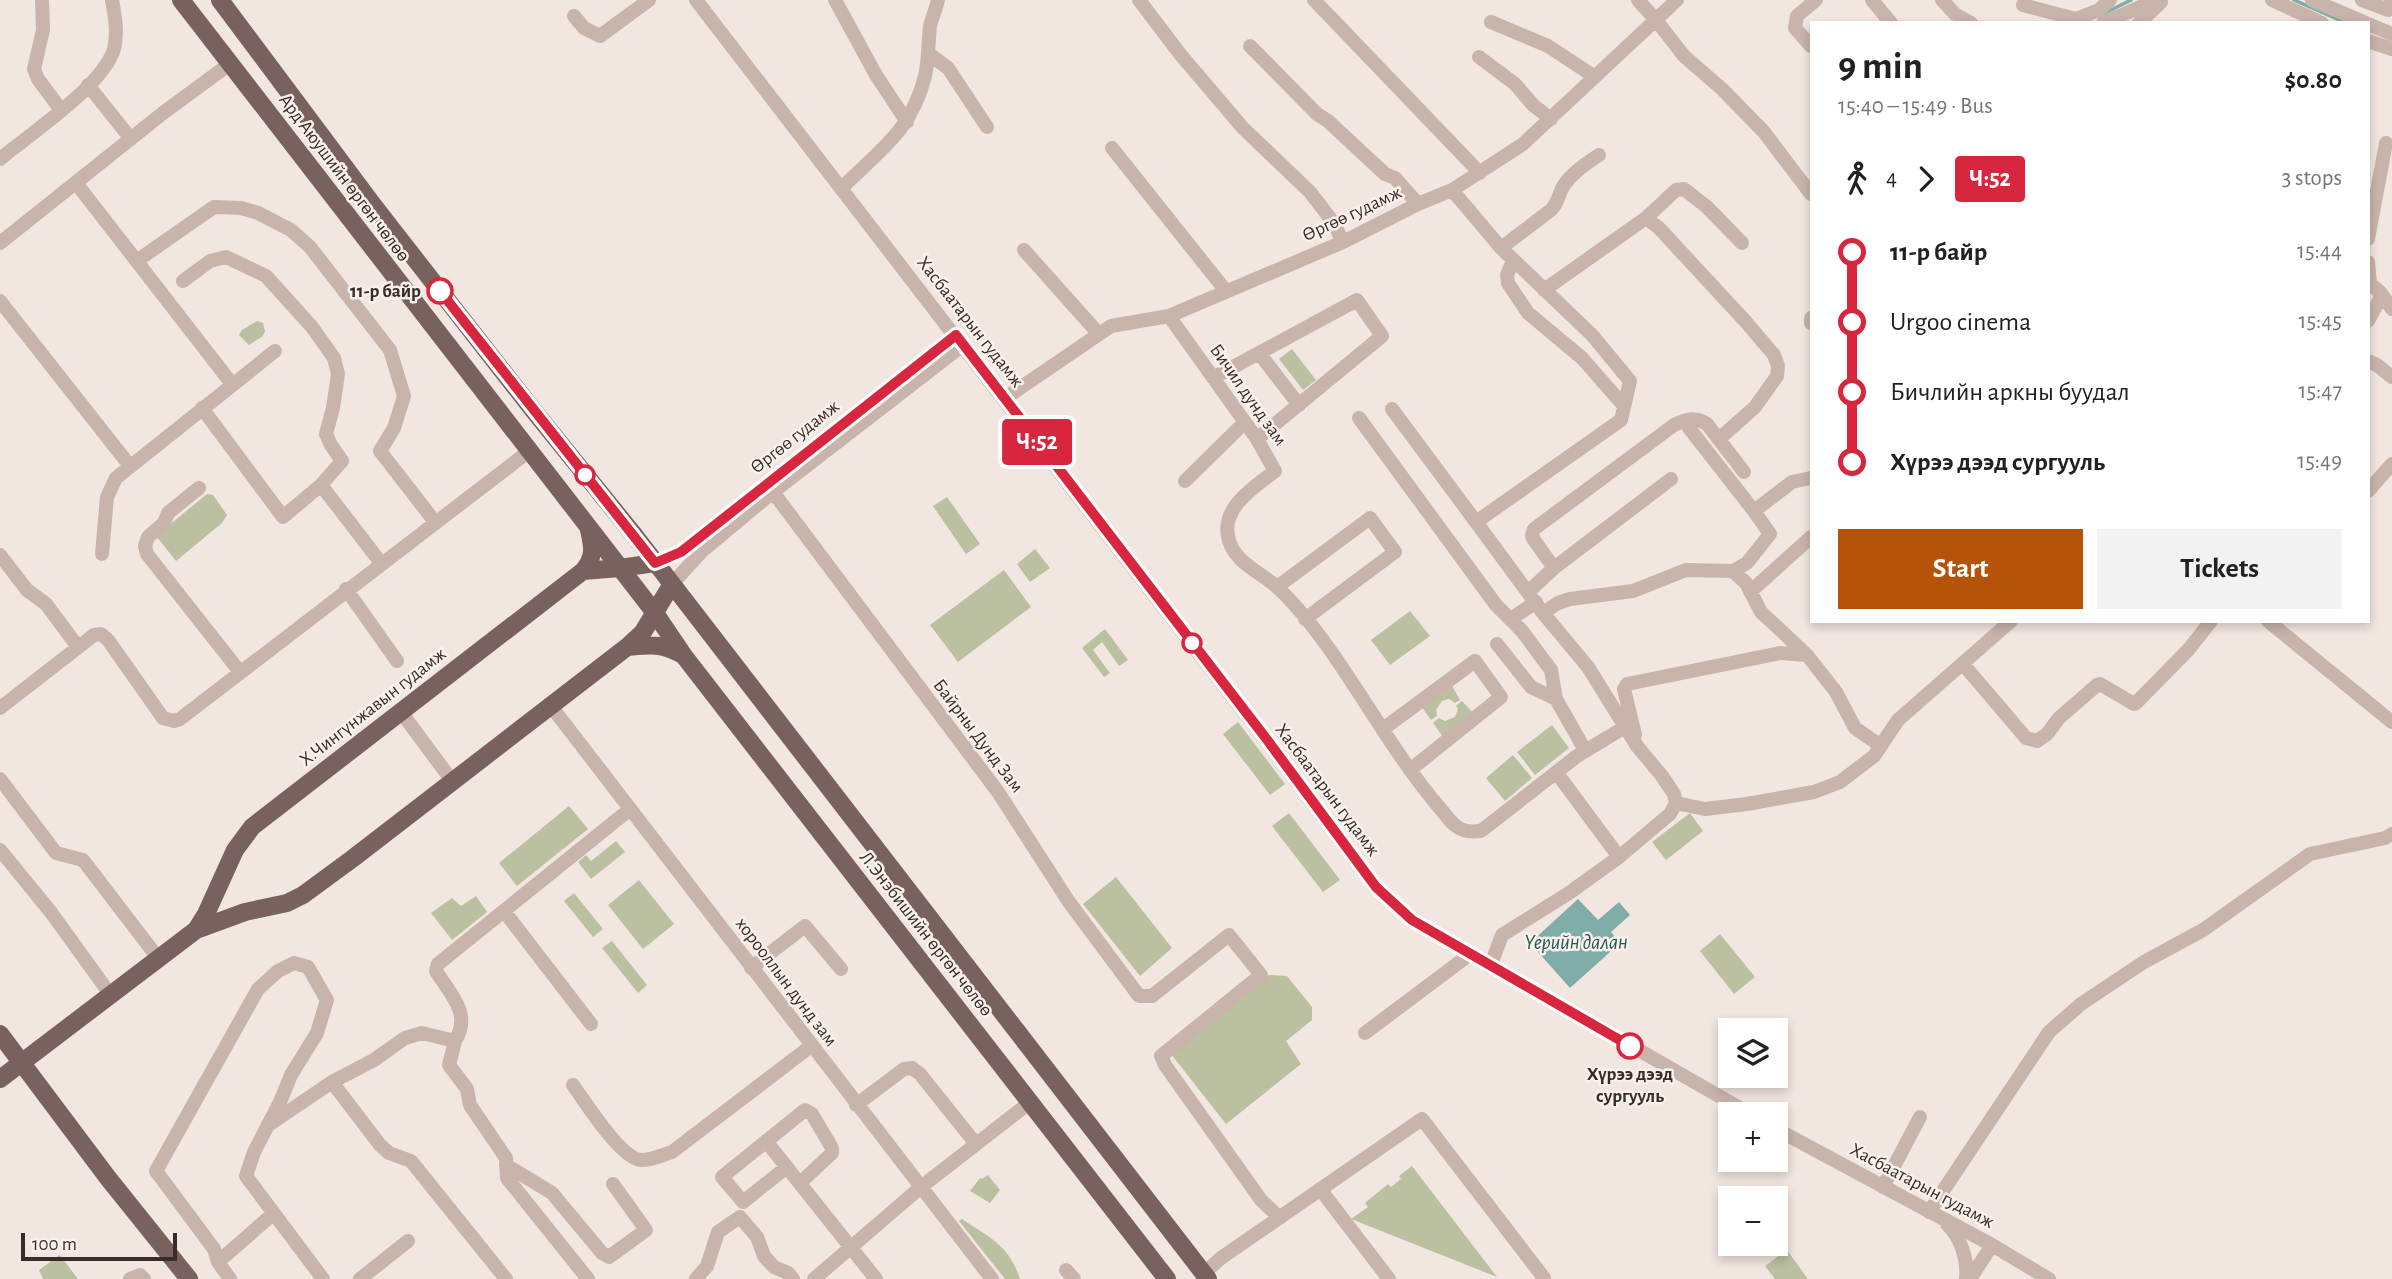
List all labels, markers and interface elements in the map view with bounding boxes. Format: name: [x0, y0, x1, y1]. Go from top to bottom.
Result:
text: 9 min: [1838, 48, 1923, 86]
text: $0.80: [2284, 67, 2342, 93]
street label: Ард Аюушийн өргөн чөлөө: [275, 91, 413, 265]
text: 15:40 – 15:49 · Bus: [1838, 95, 1993, 118]
icon: walk: [1838, 160, 1876, 198]
icon: forward: [1907, 160, 1945, 198]
text: 4: [1886, 167, 1897, 190]
text: Ч:52: [1969, 167, 2011, 191]
text: 3 stops: [2282, 167, 2342, 190]
street label: Өргөө гудамж: [1300, 182, 1405, 245]
text: 11-р байр: [1890, 239, 1987, 265]
text: 15:44: [2297, 240, 2342, 263]
street label: Хасбаатарын гудамж: [913, 253, 1027, 392]
marker: 11-р байр: [427, 278, 453, 304]
place label: 11-р байр: [350, 282, 421, 301]
text: Urgoo cinema: [1890, 309, 2031, 335]
text: 15:45: [2299, 310, 2342, 333]
street label: Бичил дунд зам: [1206, 341, 1290, 449]
text: Бичлийн аркны буудал: [1890, 379, 2130, 405]
text: 15:47: [2299, 380, 2342, 403]
street label: Өргөө гудамж: [747, 396, 844, 477]
line badge: Ч:52: [988, 419, 1086, 465]
text: Ч:52: [1016, 430, 1058, 454]
text: Хүрээ дээд сургууль: [1890, 449, 2105, 475]
text: 15:49: [2297, 450, 2342, 473]
unlabelled marker: [575, 465, 595, 485]
button: Start: [1838, 529, 2083, 609]
button: Tickets: [2097, 529, 2342, 609]
unlabelled marker: [1182, 633, 1202, 653]
street label: Х.Чингүнжавын гудамж: [296, 644, 450, 770]
street label: Байрны Дунд Зам: [929, 676, 1027, 796]
street label: Хасбаатарын гудамж: [1271, 720, 1383, 860]
street label: Л.Энэбишийн өргөн чөлөө: [856, 848, 996, 1020]
street label: хорооллын дунд зам: [732, 914, 840, 1050]
water label: Үерийн далан: [1524, 932, 1628, 954]
map controls: [1718, 1018, 1788, 1256]
button: layers: [1718, 1018, 1788, 1088]
marker: Хүрээ дээд сургууль: [1617, 1033, 1643, 1059]
place label: Хүрээ дээд сургууль: [1587, 1065, 1673, 1106]
button: +: [1718, 1102, 1788, 1172]
street label: Хасбаатарын гудамж: [1847, 1140, 1998, 1232]
button: −: [1718, 1186, 1788, 1256]
scale bar: [21, 1230, 177, 1262]
text: 100 m: [32, 1235, 77, 1254]

